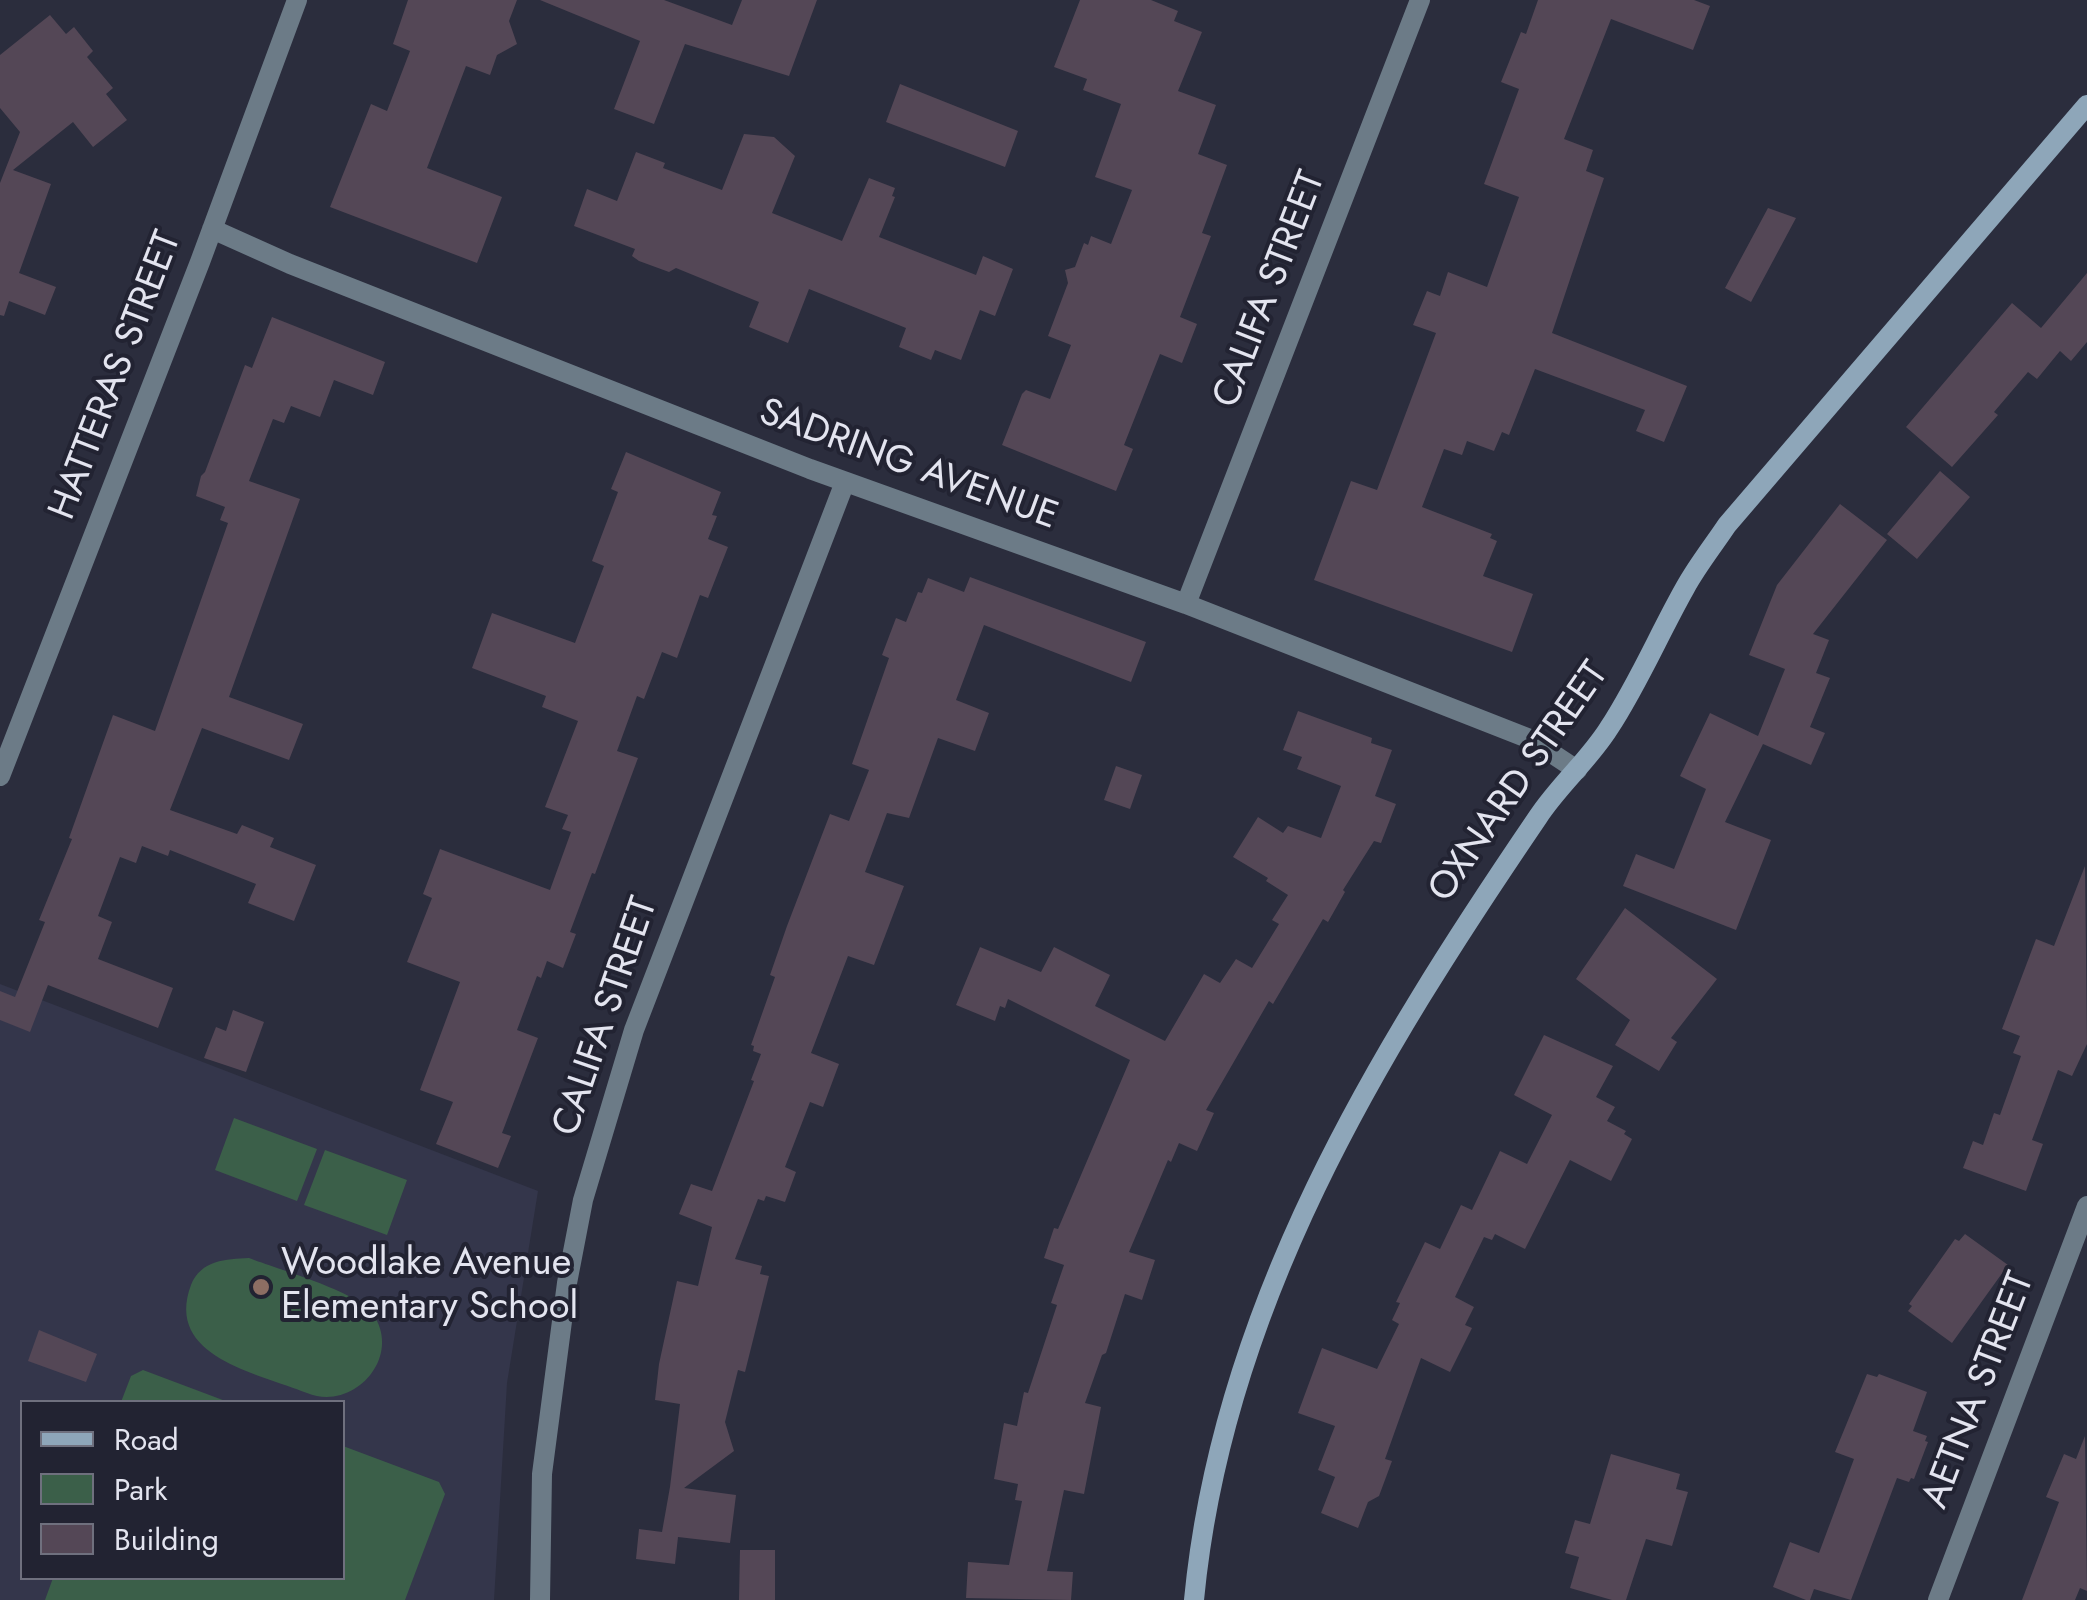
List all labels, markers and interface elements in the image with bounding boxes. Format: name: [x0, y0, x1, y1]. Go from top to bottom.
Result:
street label: CALIFA STREET: [1205, 166, 1337, 414]
street label: HATTERAS STREET: [41, 226, 193, 526]
street label: SADRING AVENUE: [753, 391, 1063, 541]
street label: OXNARD STREET: [1420, 654, 1620, 912]
street label: CALIFA STREET: [545, 892, 669, 1142]
place label: Woodlake Avenue Elementary School: [281, 1242, 578, 1332]
street label: AETNA STREET: [1914, 1267, 2046, 1515]
marker: Woodlake Avenue Elementary School: [250, 1276, 272, 1298]
legend: [20, 1400, 345, 1580]
text: Road: [114, 1418, 179, 1461]
text: Park: [114, 1468, 167, 1511]
text: Building: [114, 1518, 219, 1561]

